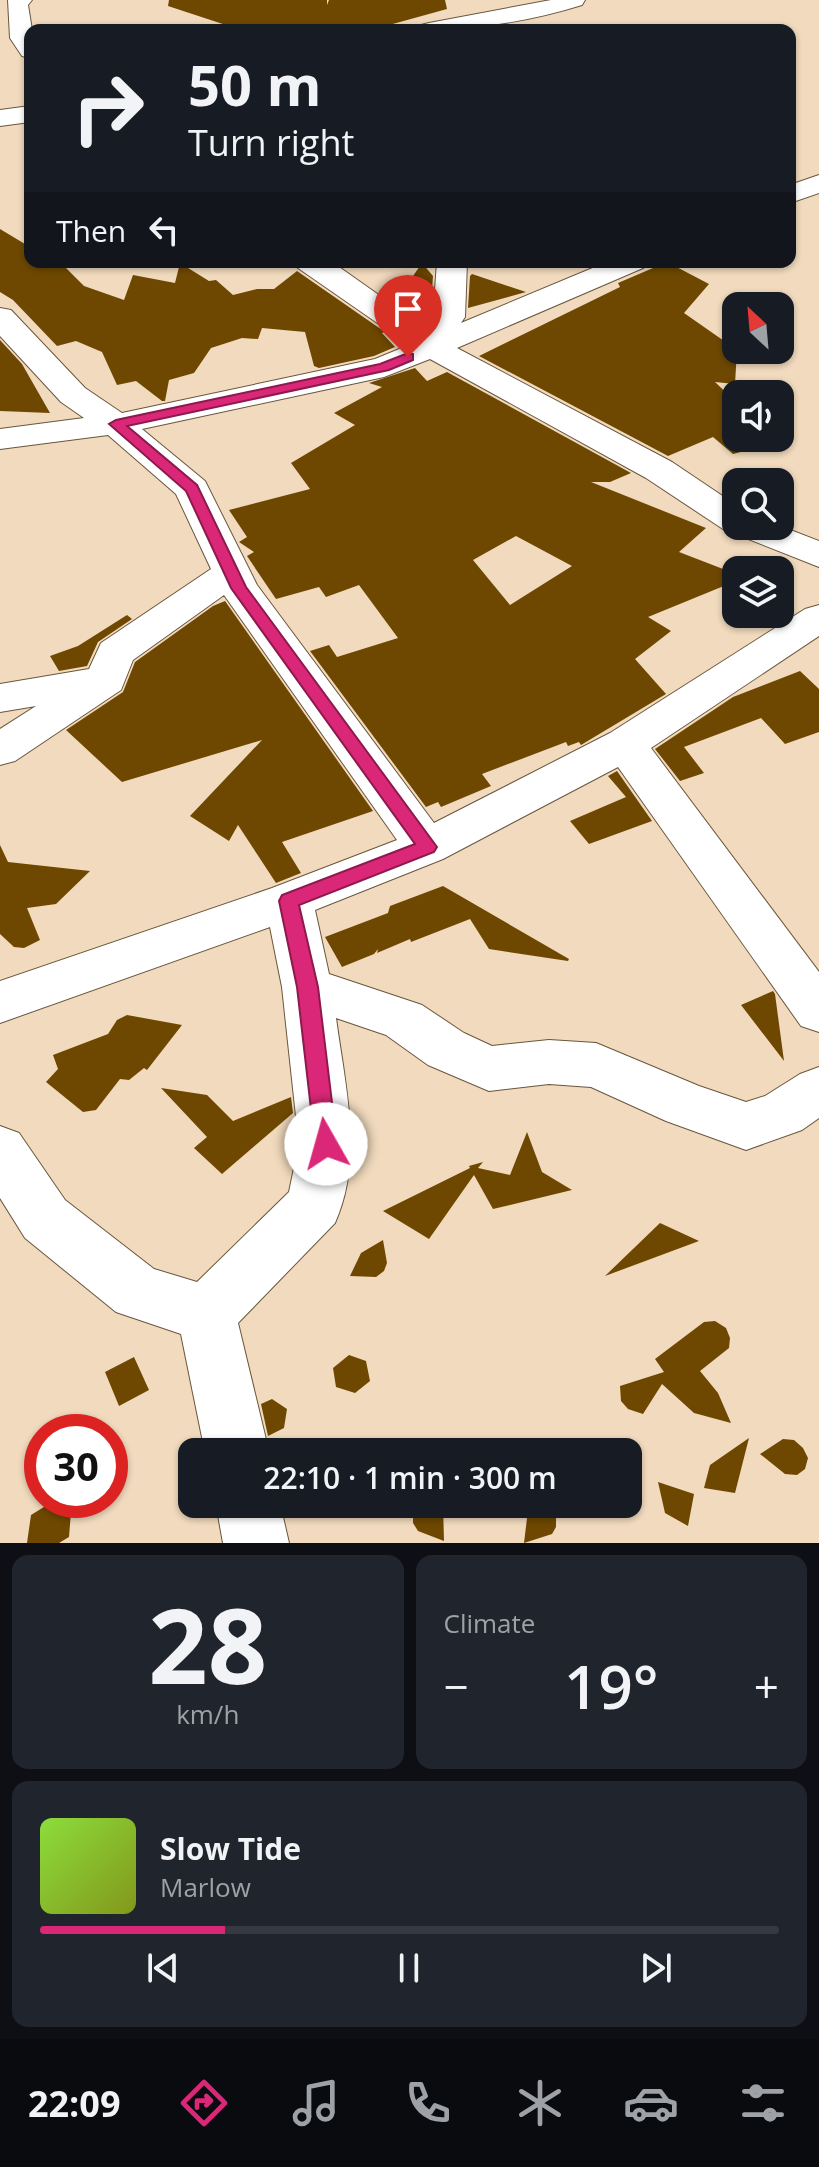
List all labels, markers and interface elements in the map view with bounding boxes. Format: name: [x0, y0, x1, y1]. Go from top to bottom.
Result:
text: 50 m: [188, 46, 322, 122]
icon: right: [56, 56, 160, 160]
text: Turn right: [188, 118, 354, 167]
icon: left: [142, 208, 186, 252]
text: Then: [56, 210, 126, 251]
pin: [374, 275, 442, 357]
icon: arrive: [386, 287, 430, 331]
north arrow: [722, 292, 794, 364]
map controls: [722, 292, 794, 628]
button: sound: [722, 380, 794, 452]
button: search: [722, 468, 794, 540]
button: layers: [722, 556, 794, 628]
position arrow: [284, 1102, 368, 1186]
speed limit sign: 30: [24, 1414, 128, 1518]
text: 22:10 · 1 min · 300 m: [263, 1457, 557, 1498]
text: 28: [148, 1573, 267, 1714]
text: Climate: [444, 1605, 535, 1641]
text: 19°: [564, 1645, 658, 1727]
text: −: [444, 1656, 469, 1716]
text: +: [754, 1656, 779, 1716]
text: km/h: [176, 1696, 239, 1732]
text: Slow Tide: [160, 1828, 301, 1869]
text: Marlow: [160, 1869, 251, 1905]
icon: previous: [141, 1946, 185, 1990]
icon: pause: [387, 1946, 431, 1990]
icon: next: [634, 1946, 678, 1990]
icon: directions: [176, 2075, 232, 2131]
icon: music: [288, 2075, 344, 2131]
icon: phone: [400, 2075, 456, 2131]
icon: climate: [512, 2075, 568, 2131]
icon: car: [623, 2075, 679, 2131]
icon: filters: [735, 2075, 791, 2131]
text: 22:09: [28, 2079, 120, 2128]

